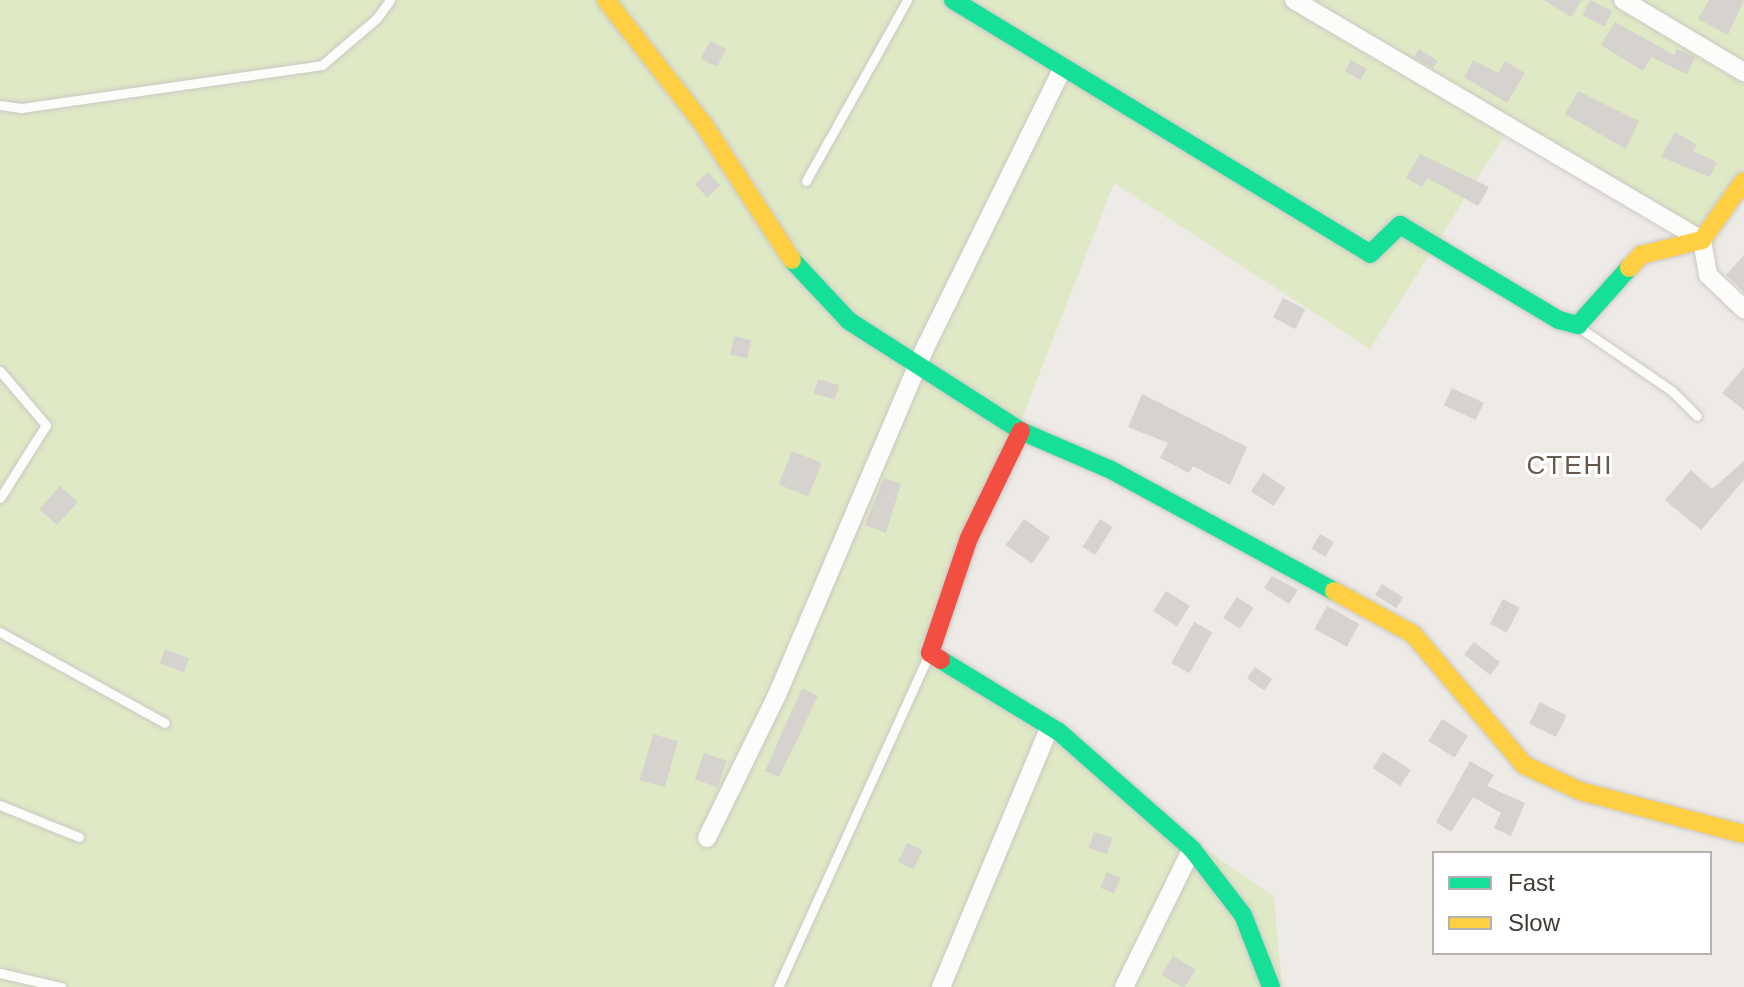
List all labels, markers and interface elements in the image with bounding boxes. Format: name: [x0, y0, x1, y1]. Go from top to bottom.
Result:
district label: СТЕНІ: [1526, 450, 1614, 482]
legend: [1432, 851, 1712, 955]
text: Fast: [1508, 869, 1555, 896]
text: Slow: [1508, 909, 1560, 936]

